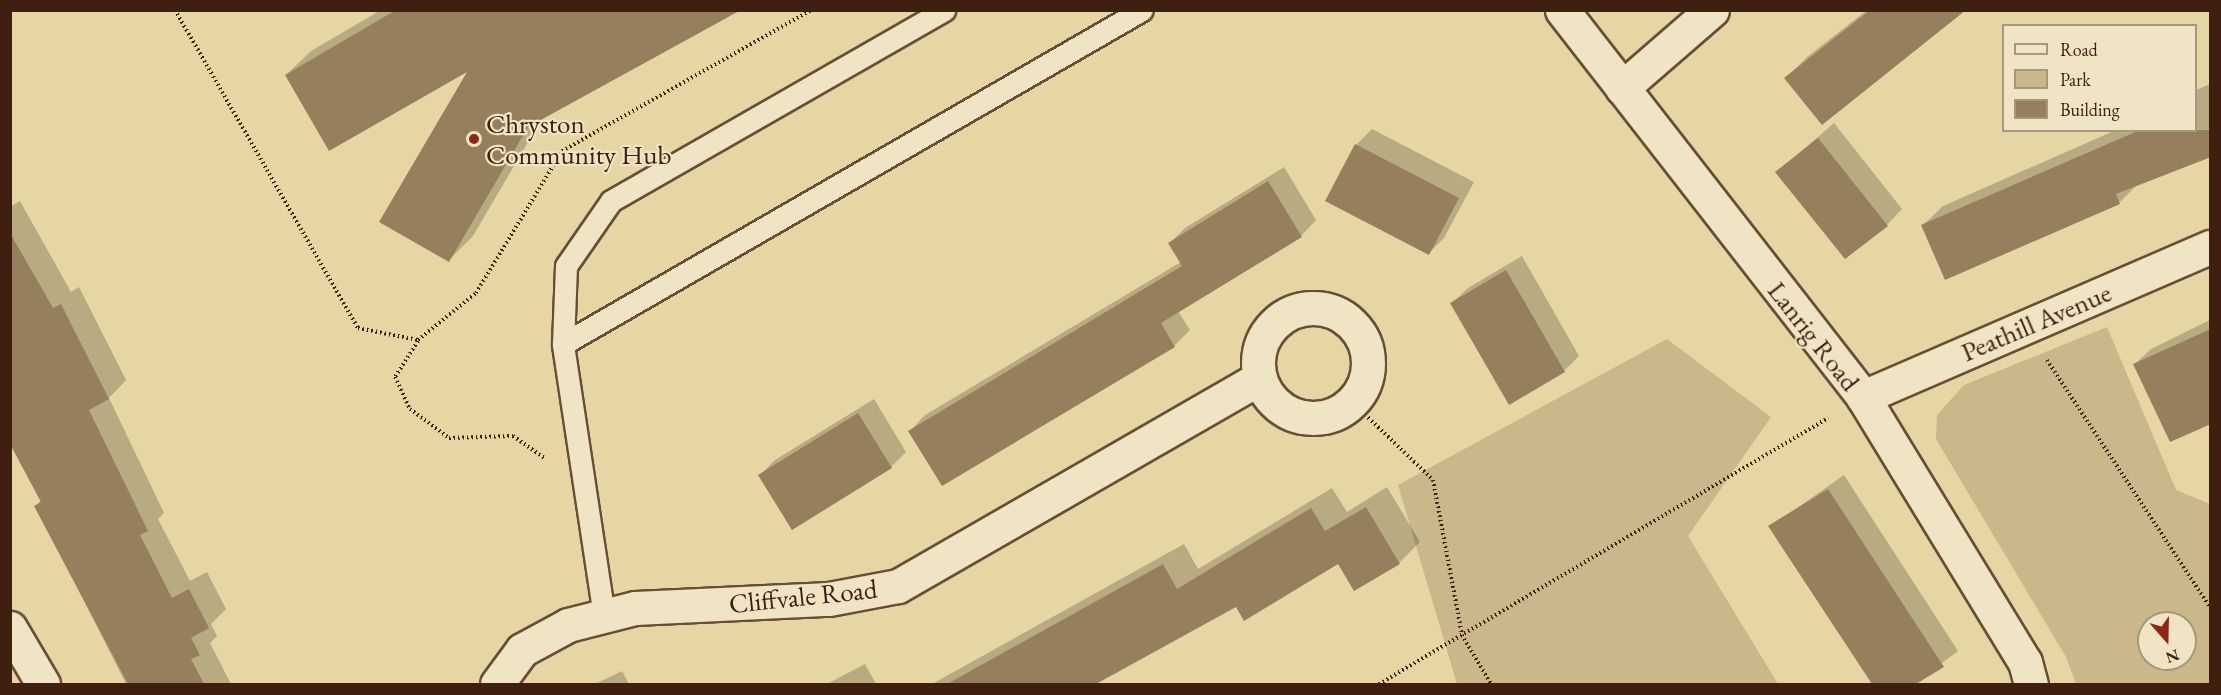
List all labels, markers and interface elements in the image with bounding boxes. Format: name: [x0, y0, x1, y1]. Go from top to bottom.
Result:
legend: [2002, 24, 2197, 132]
text: Road: [2060, 38, 2098, 61]
text: Park: [2060, 68, 2091, 91]
text: Building: [2060, 98, 2120, 121]
place label: Chryston Community Hub: [486, 107, 671, 170]
marker: Chryston Community Hub: [467, 132, 481, 146]
street label: Lanrig Road: [1761, 275, 1867, 397]
street label: Peathill Avenue: [1956, 276, 2116, 368]
street label: Cliffvale Road: [727, 572, 879, 620]
north arrow: [2137, 611, 2197, 671]
text: N: [2163, 644, 2182, 669]

